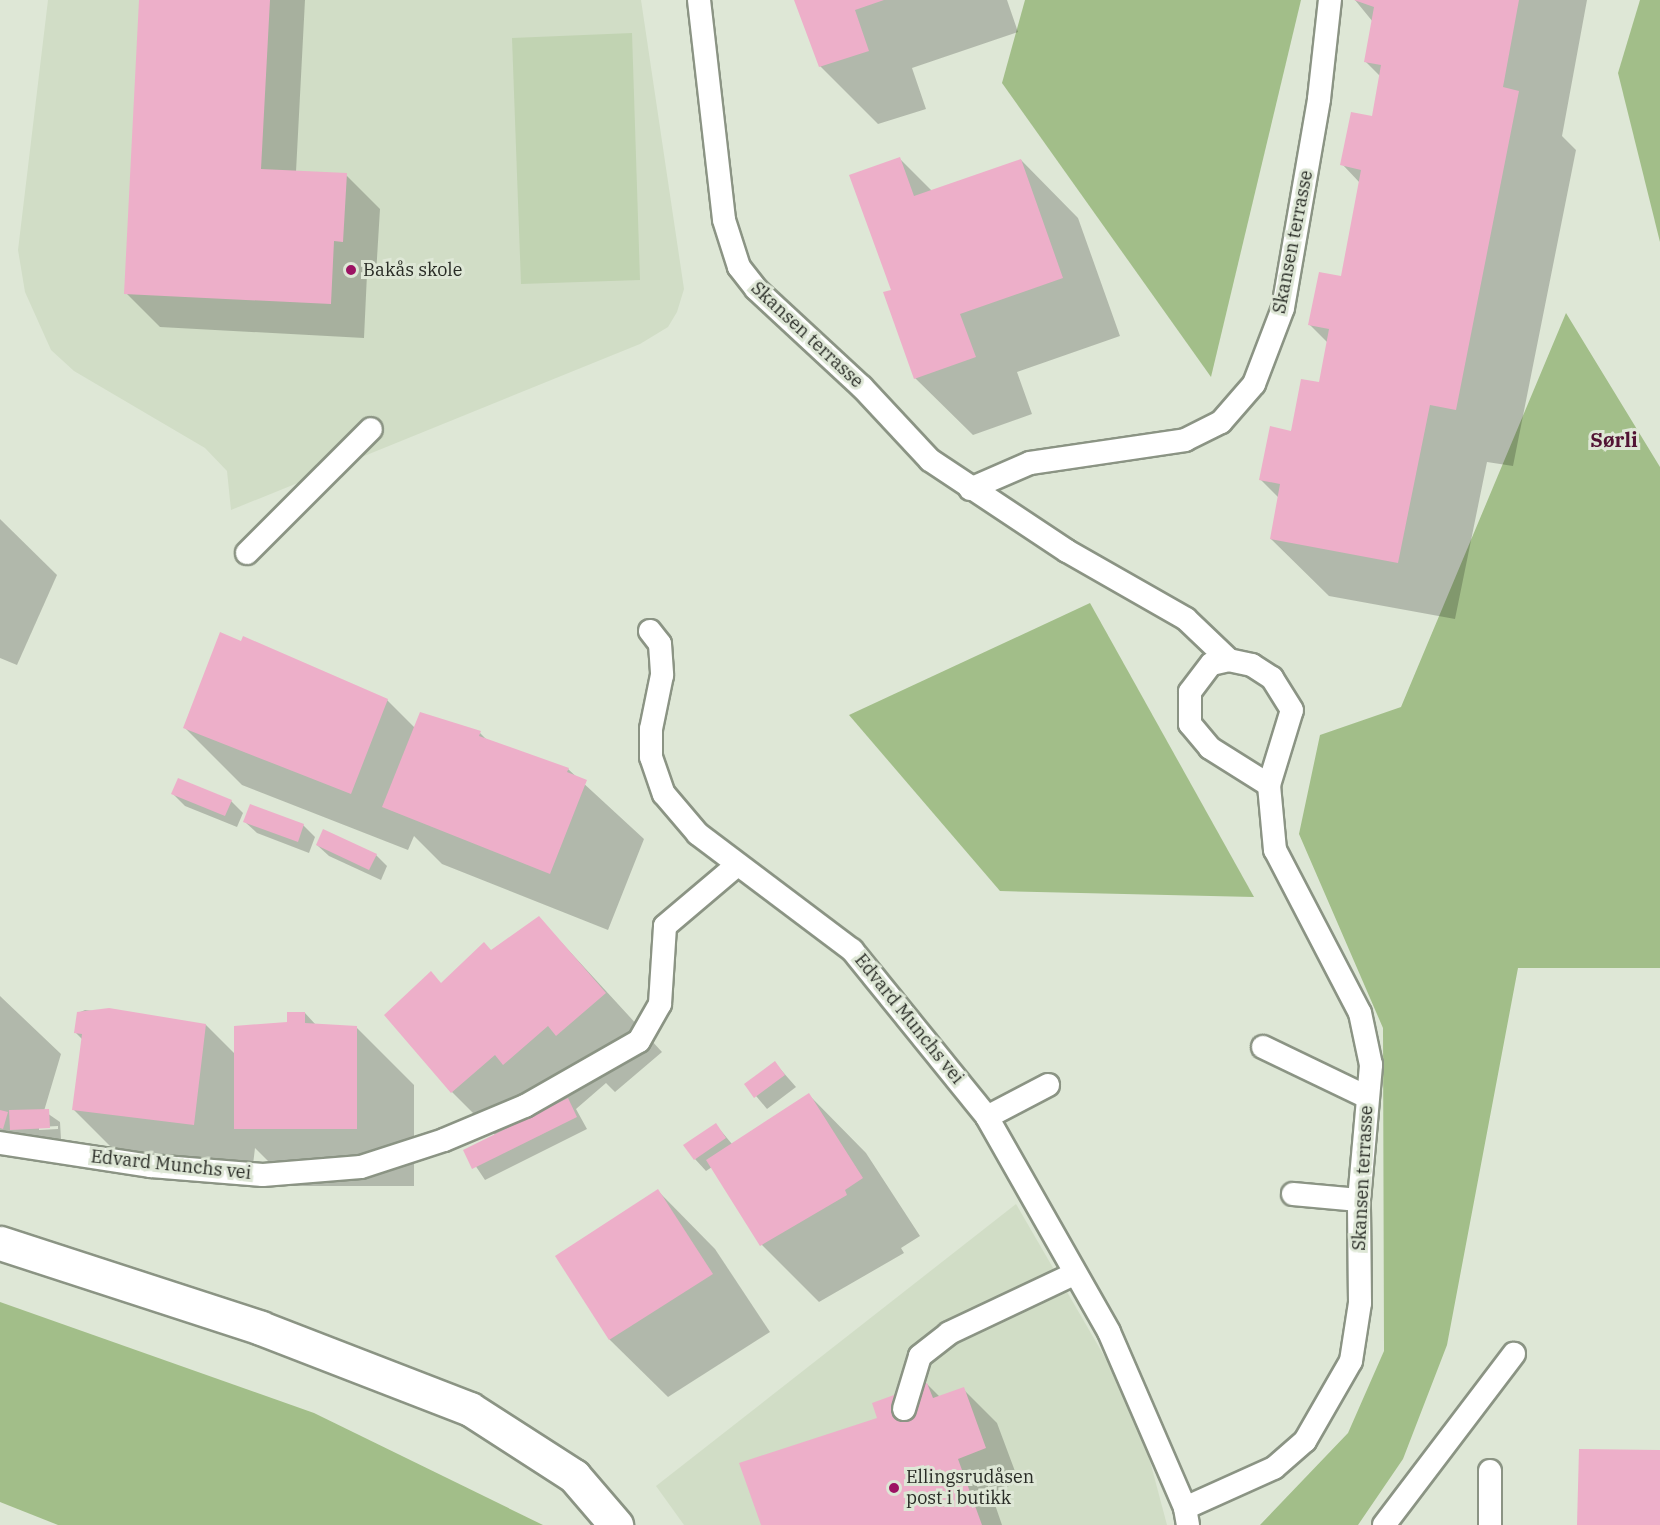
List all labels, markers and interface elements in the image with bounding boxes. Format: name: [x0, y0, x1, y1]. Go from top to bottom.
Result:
street label: Skansen terrasse: [1269, 169, 1317, 315]
place label: Bakås skole: [363, 259, 462, 281]
marker: Bakås skole: [344, 263, 358, 277]
street label: Skansen terrasse: [746, 278, 868, 392]
district label: Sørli: [1590, 427, 1638, 451]
street label: Edvard Munchs vei: [850, 950, 968, 1088]
street label: Skansen terrasse: [1348, 1105, 1378, 1251]
street label: Edvard Munchs vei: [90, 1146, 252, 1184]
place label: Ellingsrudåsen post i butikk: [906, 1467, 1034, 1510]
marker: Ellingsrudåsen post i butikk: [887, 1481, 901, 1495]

